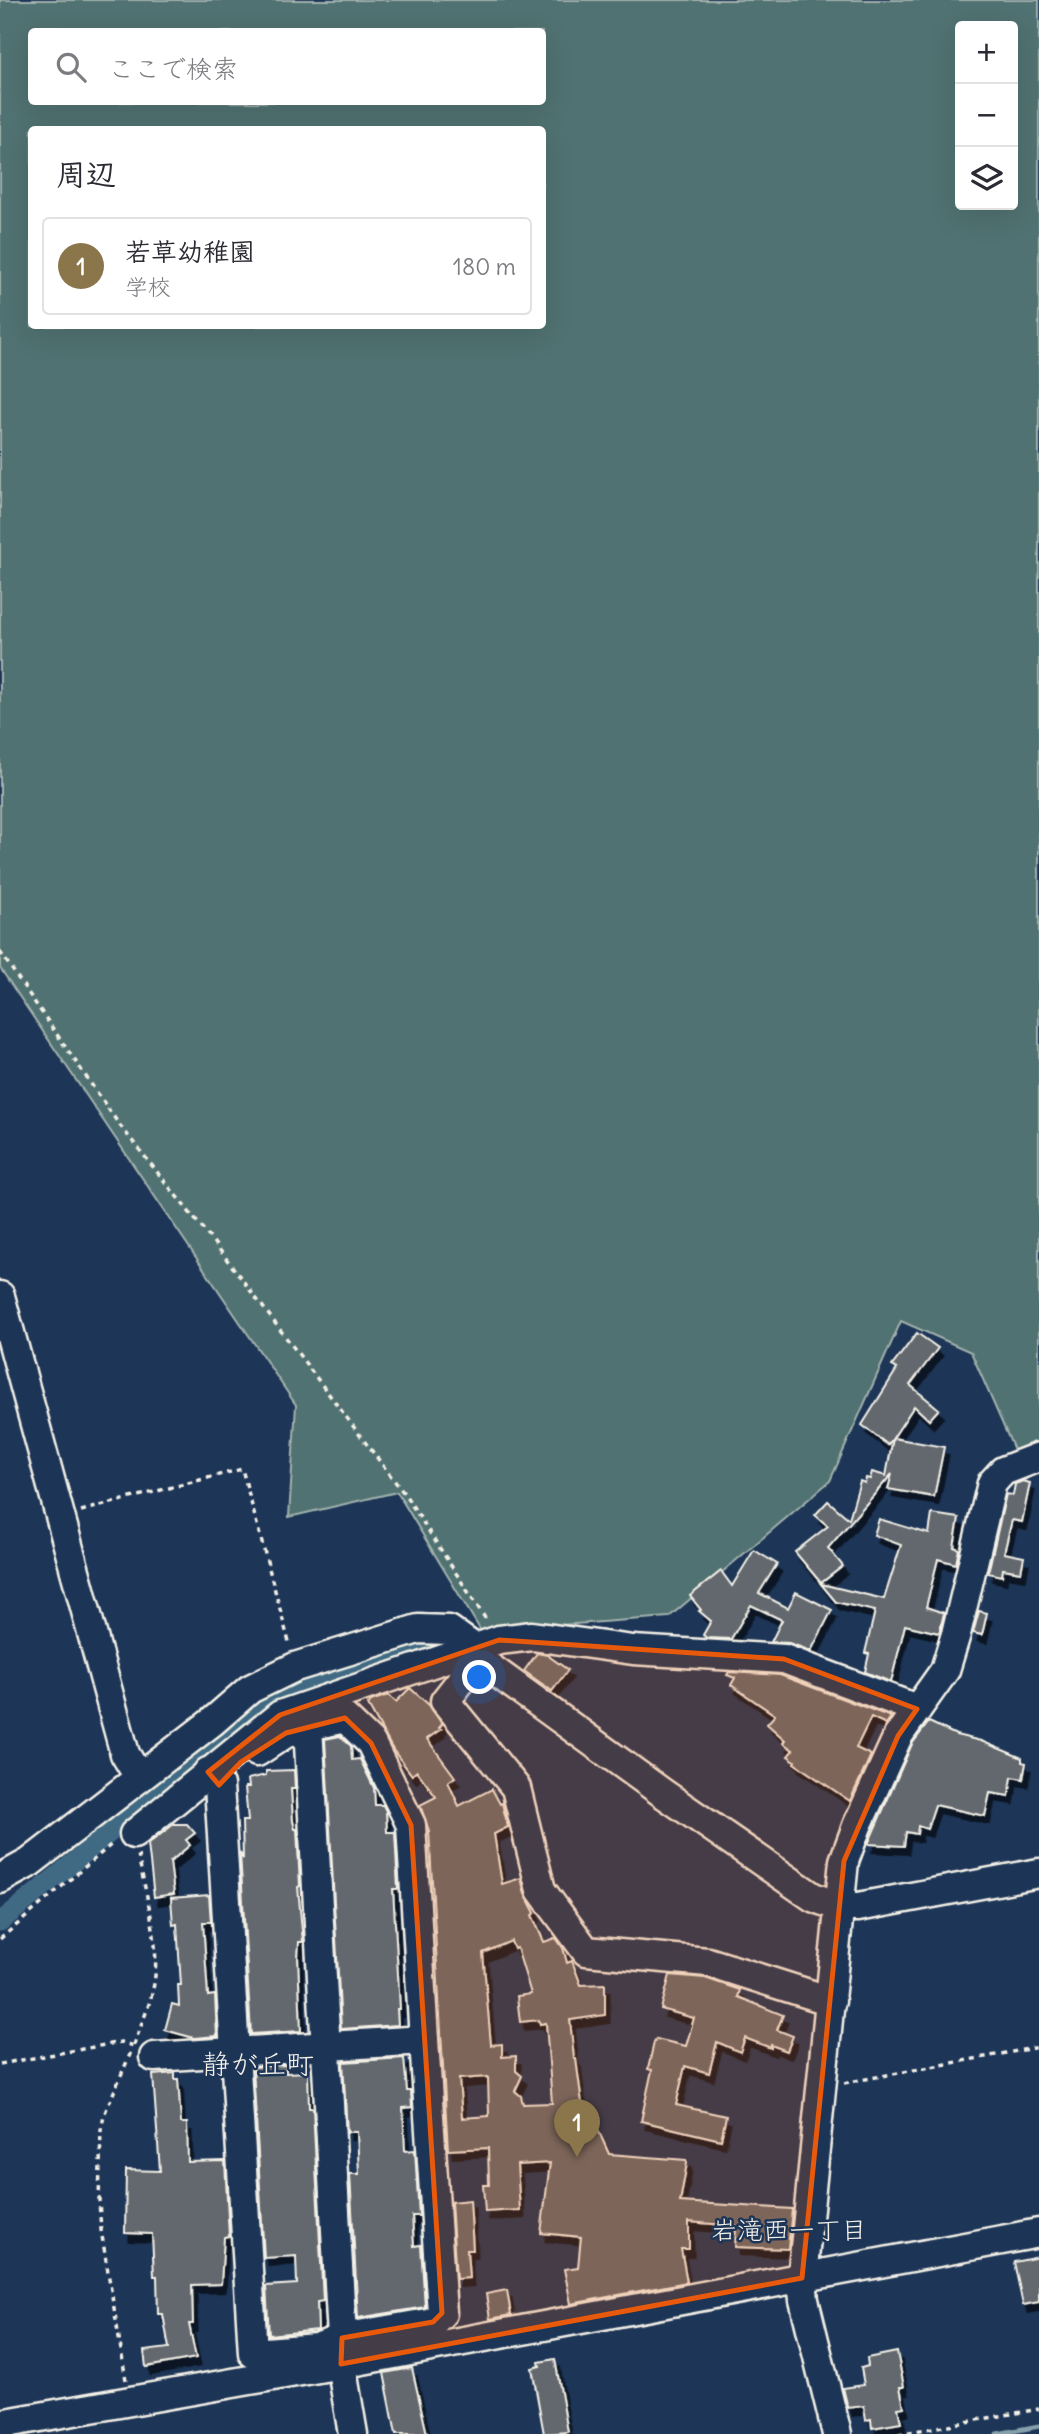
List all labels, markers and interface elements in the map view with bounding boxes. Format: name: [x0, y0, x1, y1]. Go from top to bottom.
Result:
map controls: [955, 21, 1018, 210]
button: +: [955, 21, 1018, 84]
search box: [28, 28, 546, 105]
icon: search: [52, 48, 90, 86]
text: ここで検索: [108, 52, 238, 85]
button: −: [955, 84, 1018, 147]
button: layers: [955, 147, 1018, 210]
text: 周辺: [56, 155, 116, 193]
text: 若草幼稚園: [125, 235, 255, 268]
text: 1: [76, 252, 86, 281]
text: 180 m: [453, 252, 516, 281]
text: 学校: [125, 272, 171, 301]
your location: [462, 1660, 496, 1694]
district label: 静が丘町: [202, 2046, 314, 2082]
pin: 1: [554, 2099, 600, 2157]
district label: 岩滝西一丁目: [711, 2213, 867, 2246]

